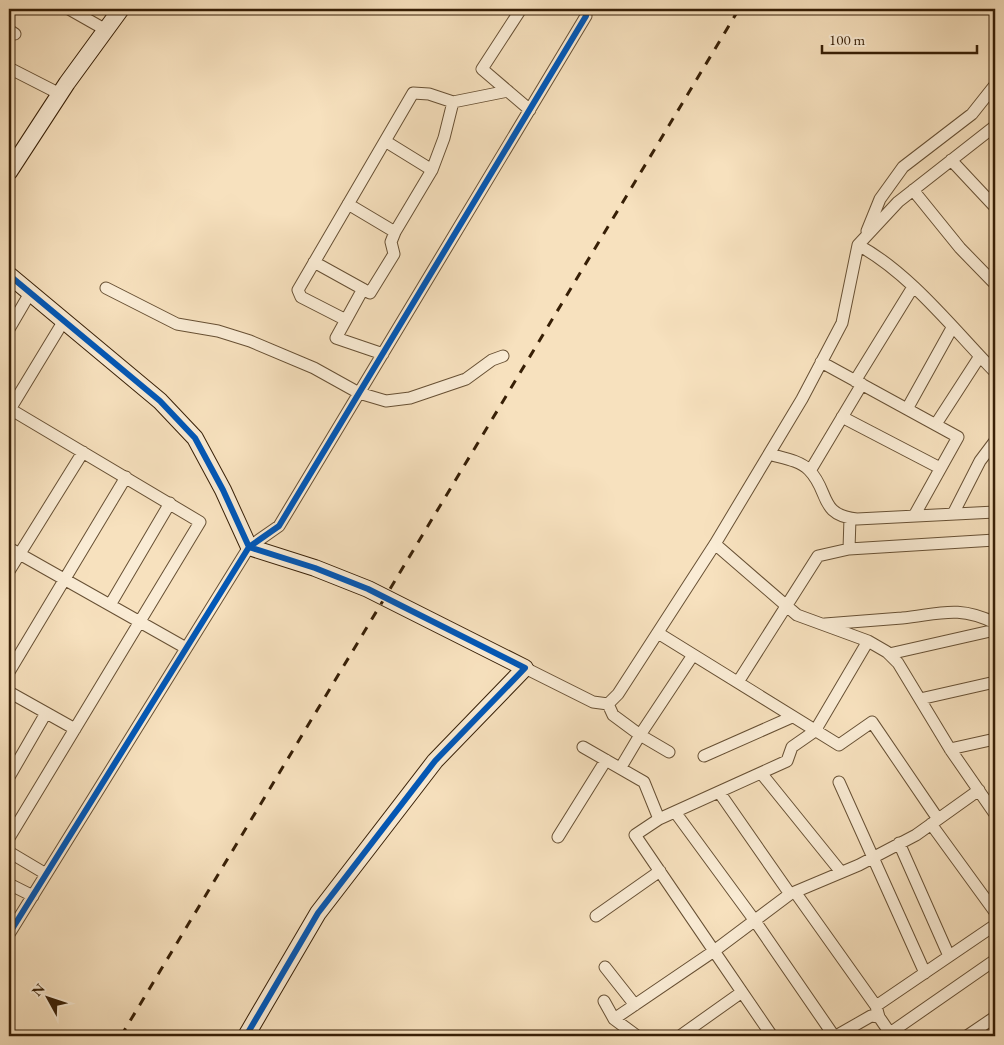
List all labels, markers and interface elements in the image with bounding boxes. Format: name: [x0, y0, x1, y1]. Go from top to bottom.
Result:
scale bar: [822, 22, 976, 54]
text: 100 m: [829, 30, 866, 49]
north arrow: [22, 972, 72, 1022]
text: N: [28, 979, 49, 1000]

